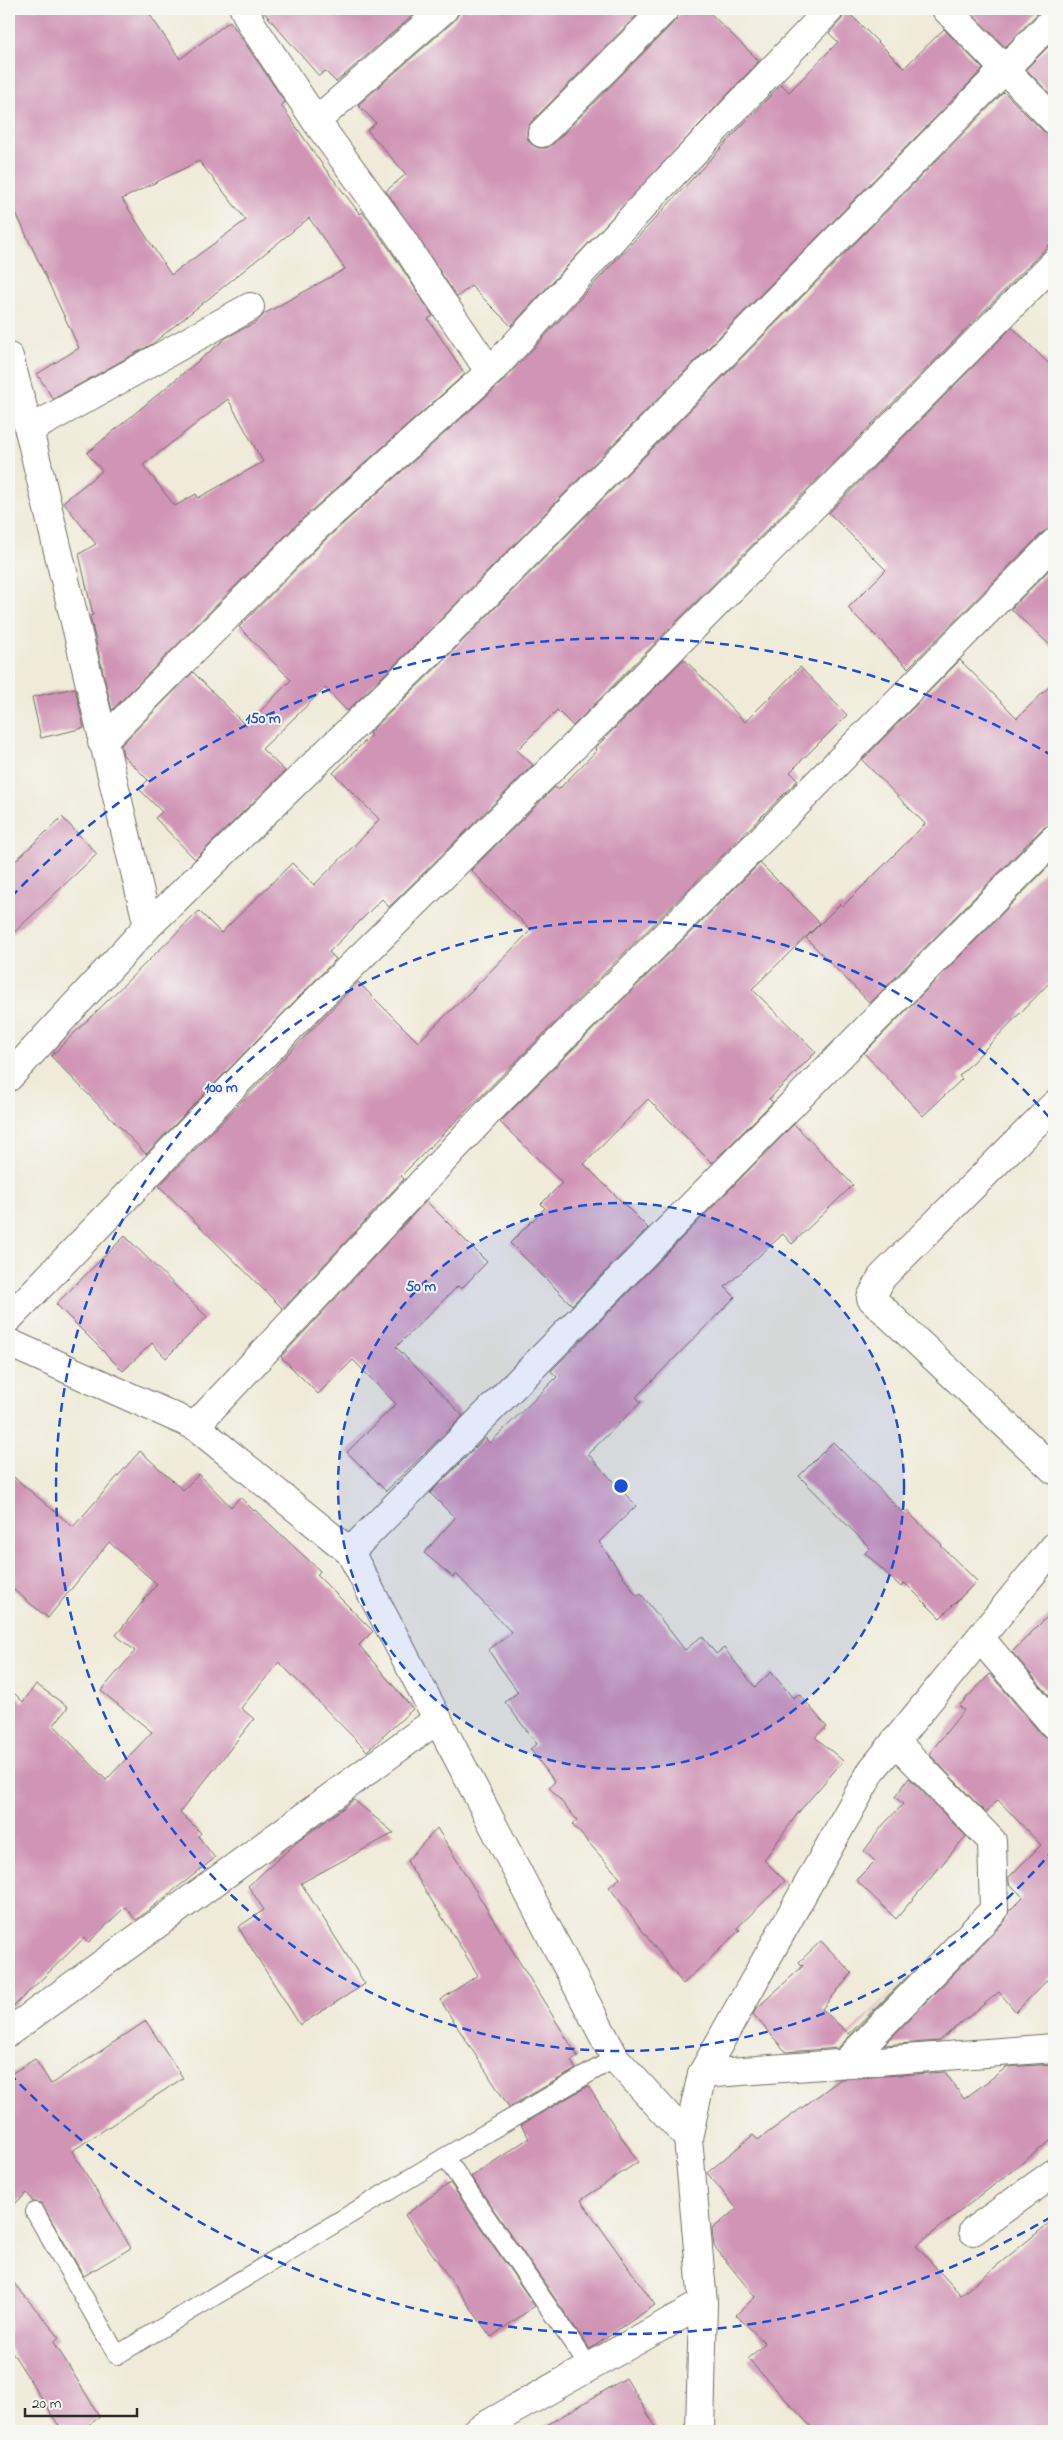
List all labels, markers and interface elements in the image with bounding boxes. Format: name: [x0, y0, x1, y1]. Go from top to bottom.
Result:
text: 150 m: [245, 708, 281, 730]
text: 100 m: [204, 1077, 238, 1099]
text: 50 m: [406, 1276, 437, 1298]
centre of rings: [612, 1477, 630, 1495]
scale bar: [25, 2385, 138, 2417]
text: 20 m: [32, 2393, 62, 2415]

